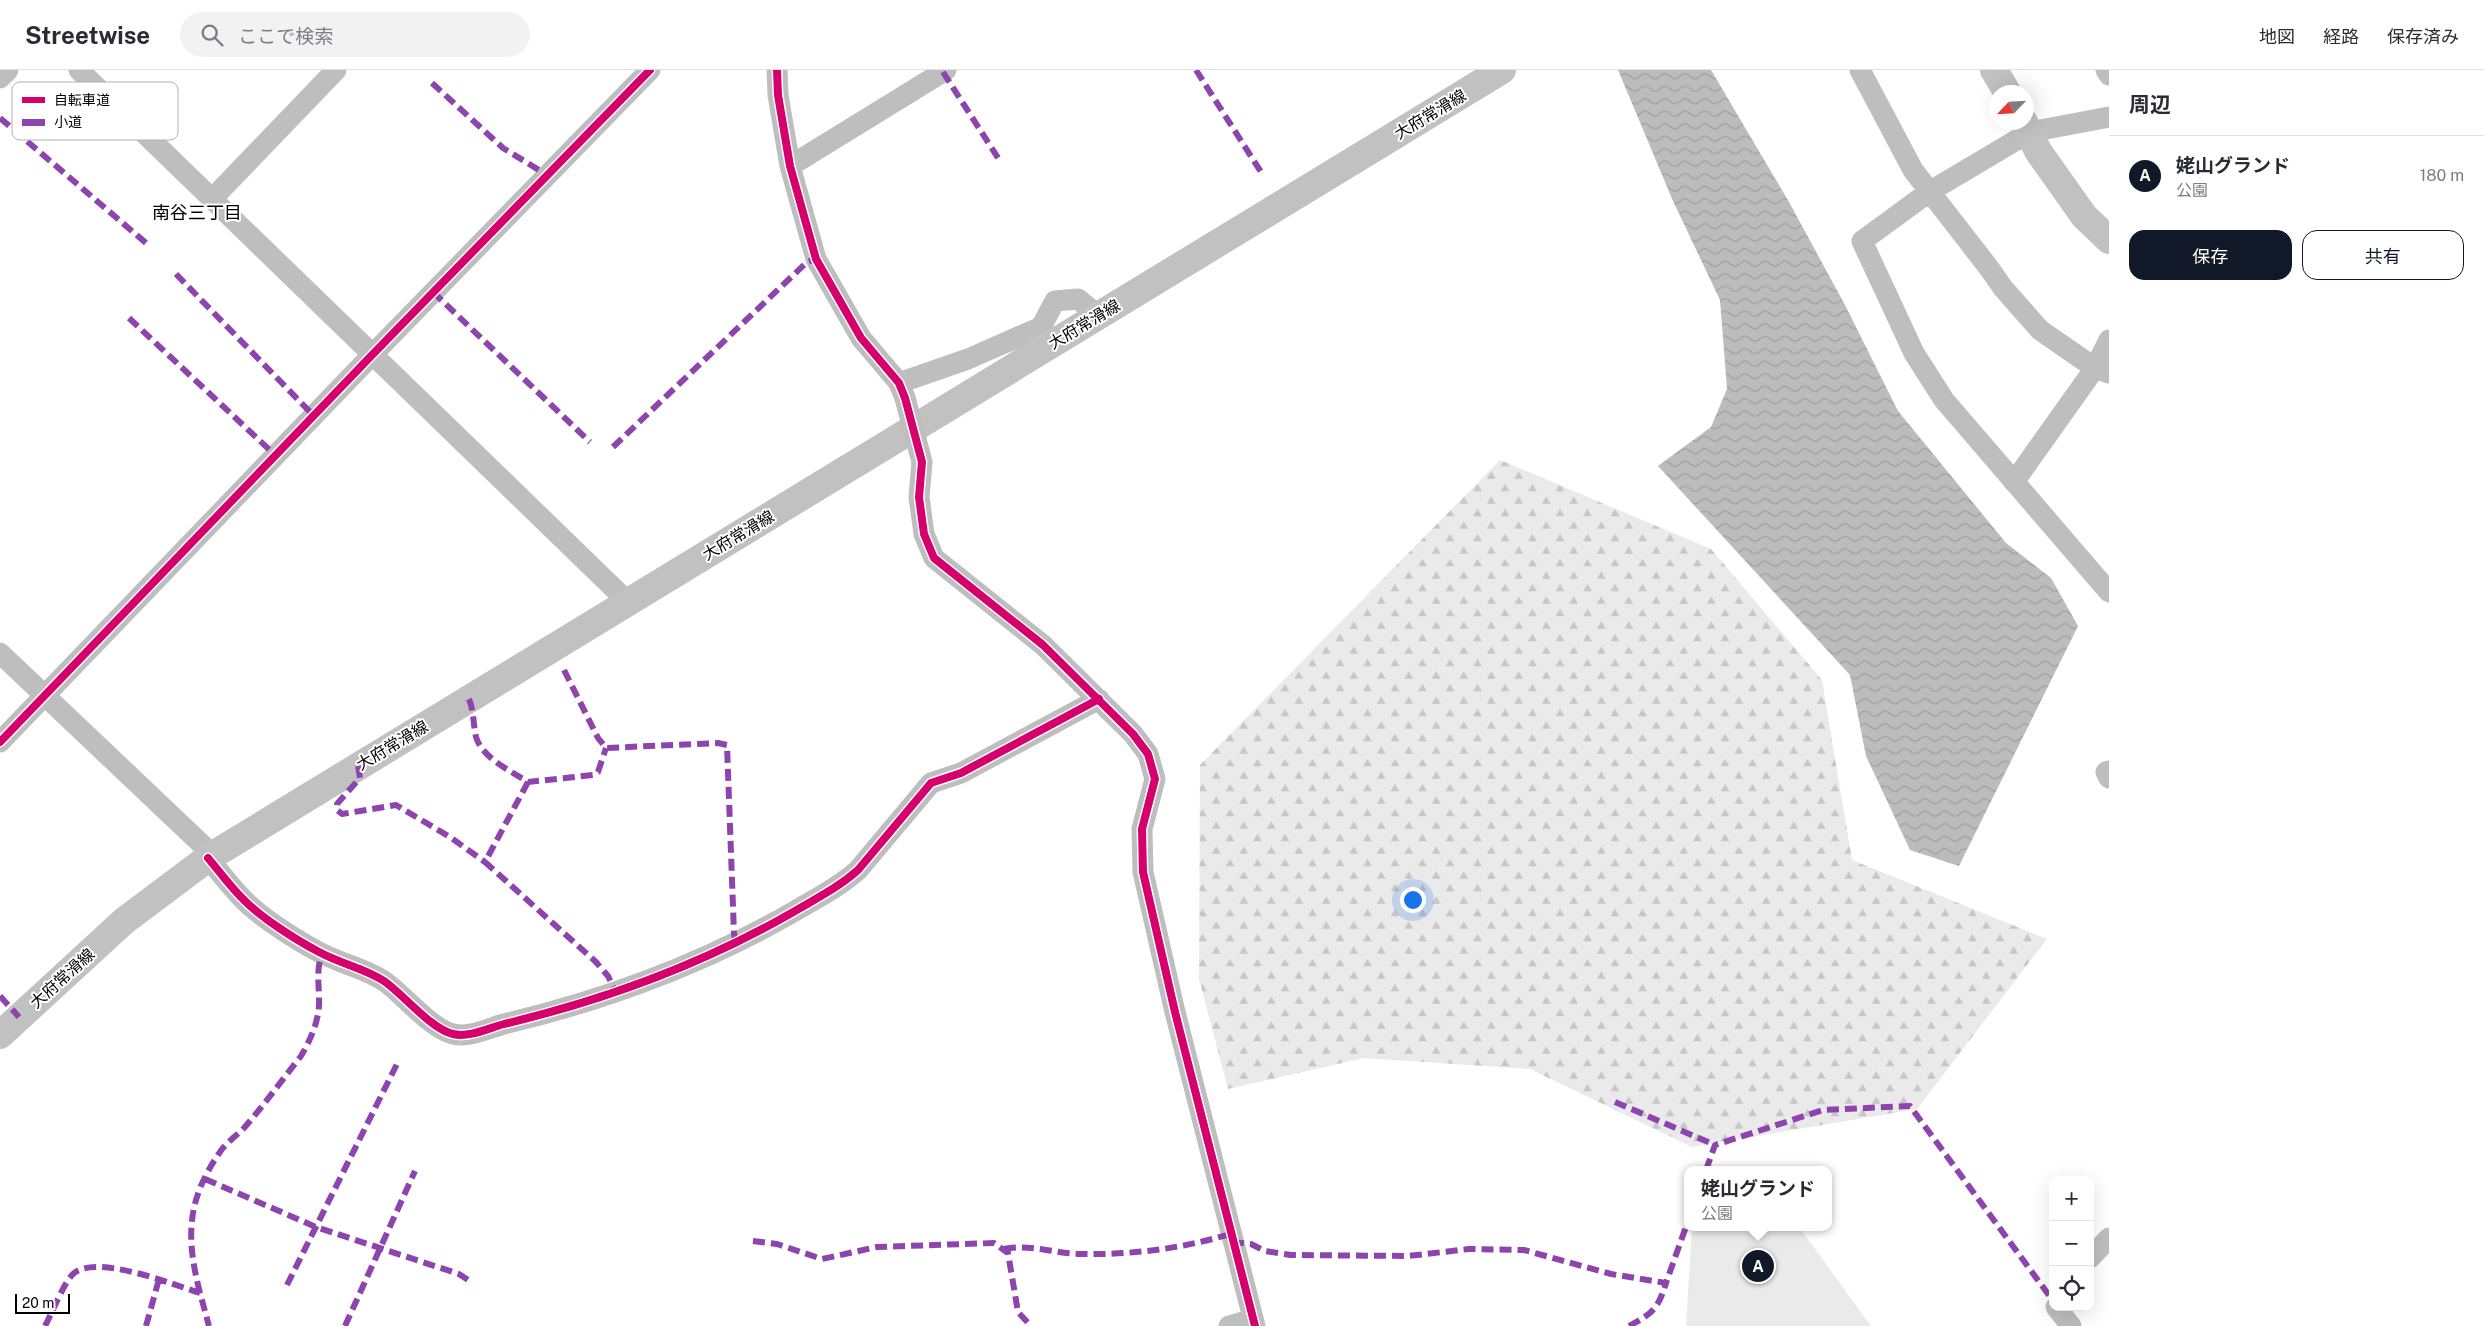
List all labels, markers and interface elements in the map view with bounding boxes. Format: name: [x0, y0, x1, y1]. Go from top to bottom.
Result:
search box: [180, 12, 530, 57]
text: Streetwise: [25, 21, 150, 49]
icon: search: [198, 21, 226, 49]
text: ここで検索: [238, 25, 333, 47]
text: 地図: [2259, 26, 2295, 47]
text: 経路: [2323, 26, 2359, 47]
text: 保存済み: [2387, 26, 2459, 47]
legend: [12, 82, 178, 140]
north arrow: [1989, 85, 2034, 130]
street label: 大府常滑線: [1391, 86, 1469, 143]
text: 自転車道: [54, 92, 110, 108]
text: 周辺: [2129, 92, 2171, 117]
text: 小道: [54, 114, 82, 130]
text: 姥山グランド: [2176, 154, 2290, 176]
text: A: [2139, 166, 2151, 185]
text: 180 m: [2420, 166, 2464, 185]
text: 公園: [2176, 181, 2208, 200]
district label: 南谷三丁目: [152, 202, 242, 223]
button: 保存: [2129, 230, 2292, 280]
button: 共有: [2302, 230, 2464, 280]
street label: 大府常滑線: [1045, 296, 1123, 353]
street label: 大府常滑線: [699, 507, 777, 564]
street label: 大府常滑線: [353, 717, 431, 774]
your location: [1400, 887, 1426, 913]
street label: 大府常滑線: [26, 945, 98, 1012]
popup: [1684, 1166, 1832, 1231]
map controls: [2049, 1176, 2094, 1311]
button: +: [2049, 1176, 2094, 1221]
text: 姥山グランド: [1701, 1177, 1815, 1199]
text: 公園: [1701, 1204, 1733, 1223]
button: −: [2049, 1221, 2094, 1266]
pin: A: [1742, 1247, 1774, 1285]
button: locate: [2049, 1266, 2094, 1311]
scale bar: [15, 1291, 70, 1314]
text: 20 m: [22, 1295, 54, 1311]

